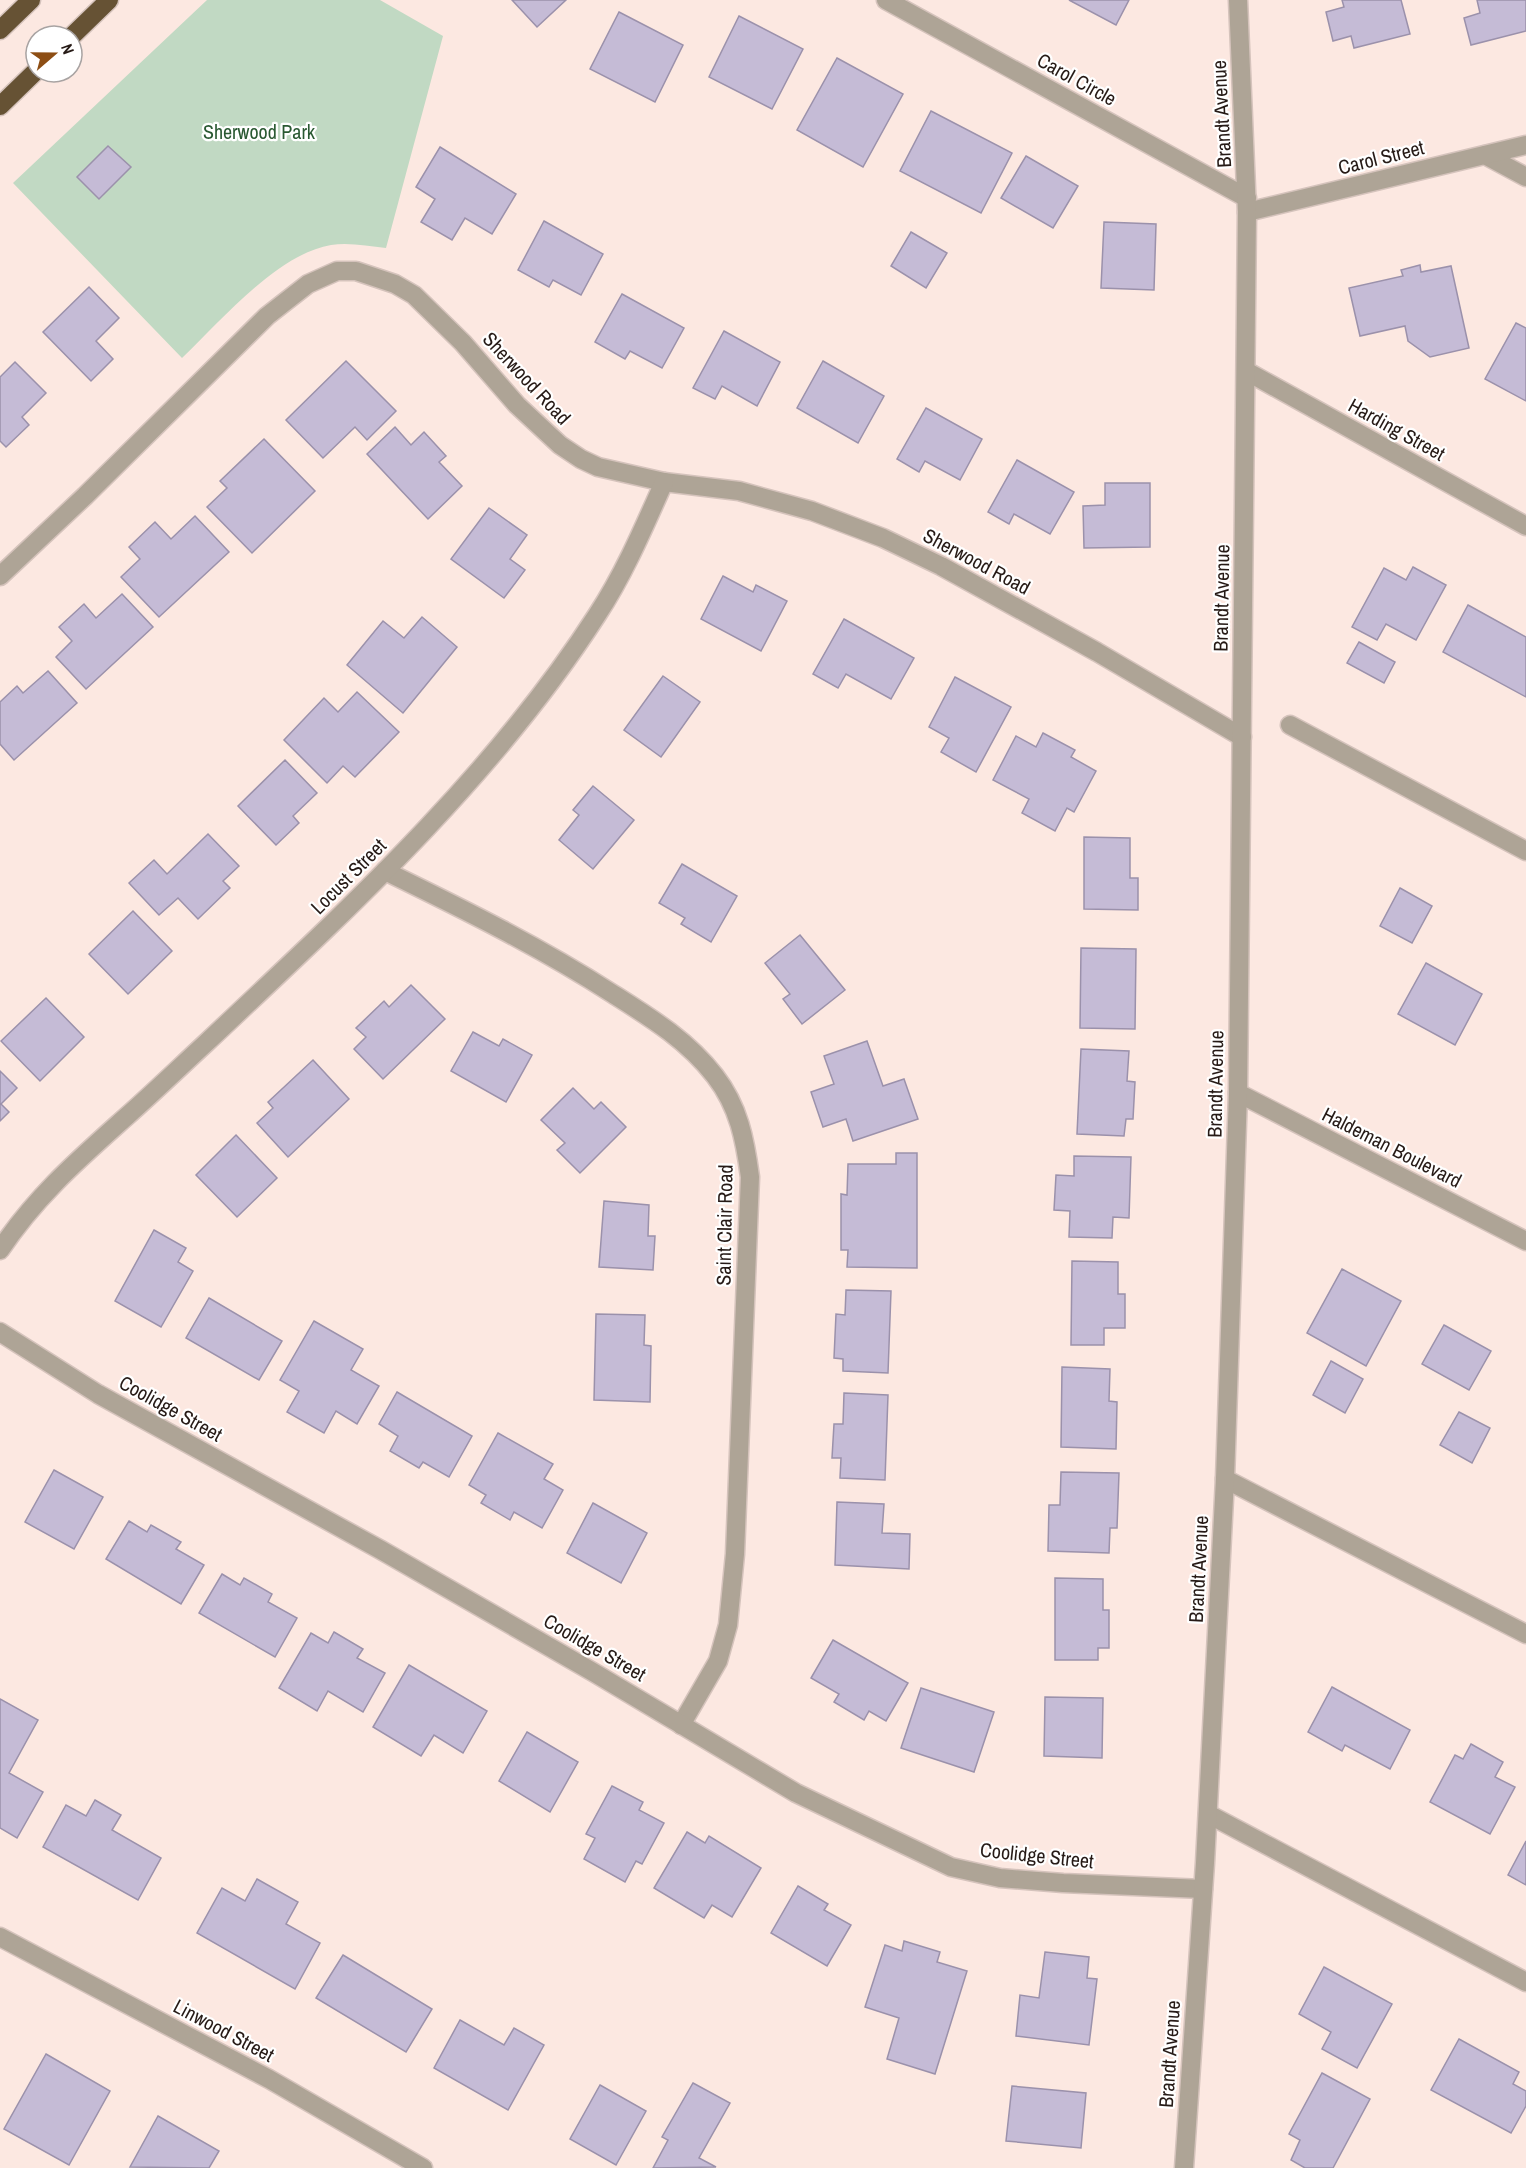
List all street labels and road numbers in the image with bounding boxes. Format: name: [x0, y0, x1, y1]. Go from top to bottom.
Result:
street label: Carol Circle: [1033, 46, 1121, 112]
street label: Brandt Avenue: [1205, 60, 1237, 168]
street label: Carol Street: [1335, 133, 1427, 181]
street label: Sherwood Road: [477, 326, 577, 430]
street label: Harding Street: [1344, 391, 1451, 467]
street label: Sherwood Road: [919, 521, 1035, 601]
street label: Brandt Avenue: [1207, 544, 1235, 652]
street label: Locust Street: [304, 832, 392, 920]
street label: Brandt Avenue: [1201, 1030, 1229, 1138]
street label: Haldeman Boulevard: [1318, 1100, 1466, 1194]
street label: Saint Clair Road: [709, 1164, 739, 1286]
street label: Coolidge Street: [115, 1369, 228, 1448]
street label: Brandt Avenue: [1182, 1515, 1214, 1623]
street label: Coolidge Street: [539, 1607, 651, 1687]
street label: Coolidge Street: [979, 1836, 1096, 1874]
street label: Linwood Street: [169, 1992, 279, 2068]
street label: Brandt Avenue: [1152, 2000, 1186, 2108]

